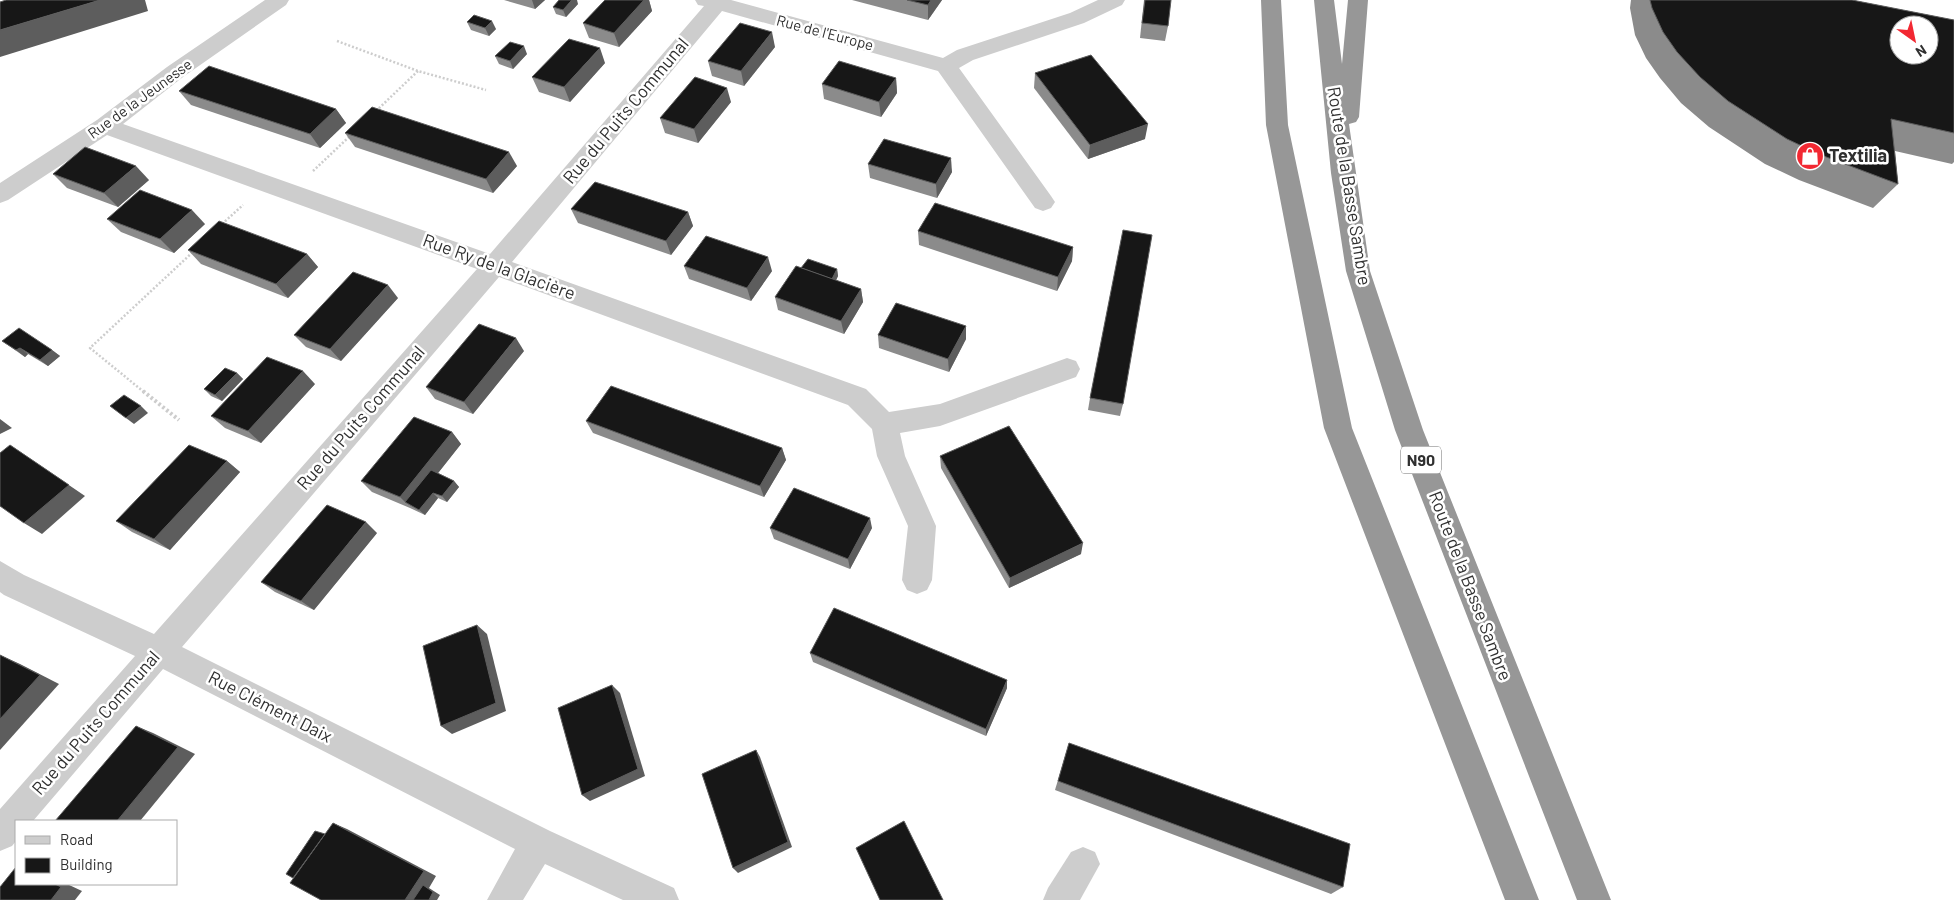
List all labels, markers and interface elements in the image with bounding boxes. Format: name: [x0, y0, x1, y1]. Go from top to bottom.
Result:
street label: Rue de l'Europe: [775, 10, 876, 54]
north arrow: [1889, 15, 1939, 65]
street label: Rue du Puits Communal: [558, 33, 693, 188]
text: N: [1913, 42, 1930, 61]
street label: Rue de la Jeunesse: [84, 54, 195, 142]
street label: Route de la Basse Sambre: [1323, 85, 1377, 287]
shop icon: Textilia: [1795, 141, 1825, 171]
place label: Textilia: [1829, 144, 1887, 166]
street label: Rue Ry de la Glacière: [420, 228, 579, 304]
street label: Rue du Puits Communal: [292, 341, 429, 494]
road number: N90: [1401, 446, 1441, 474]
street label: Route de la Basse Sambre: [1425, 488, 1517, 683]
street label: Rue du Puits Communal: [27, 646, 164, 799]
street label: Rue Clément Daix: [205, 665, 336, 747]
legend: [15, 820, 178, 885]
text: Road: [60, 830, 93, 848]
text: Building: [60, 855, 113, 873]

